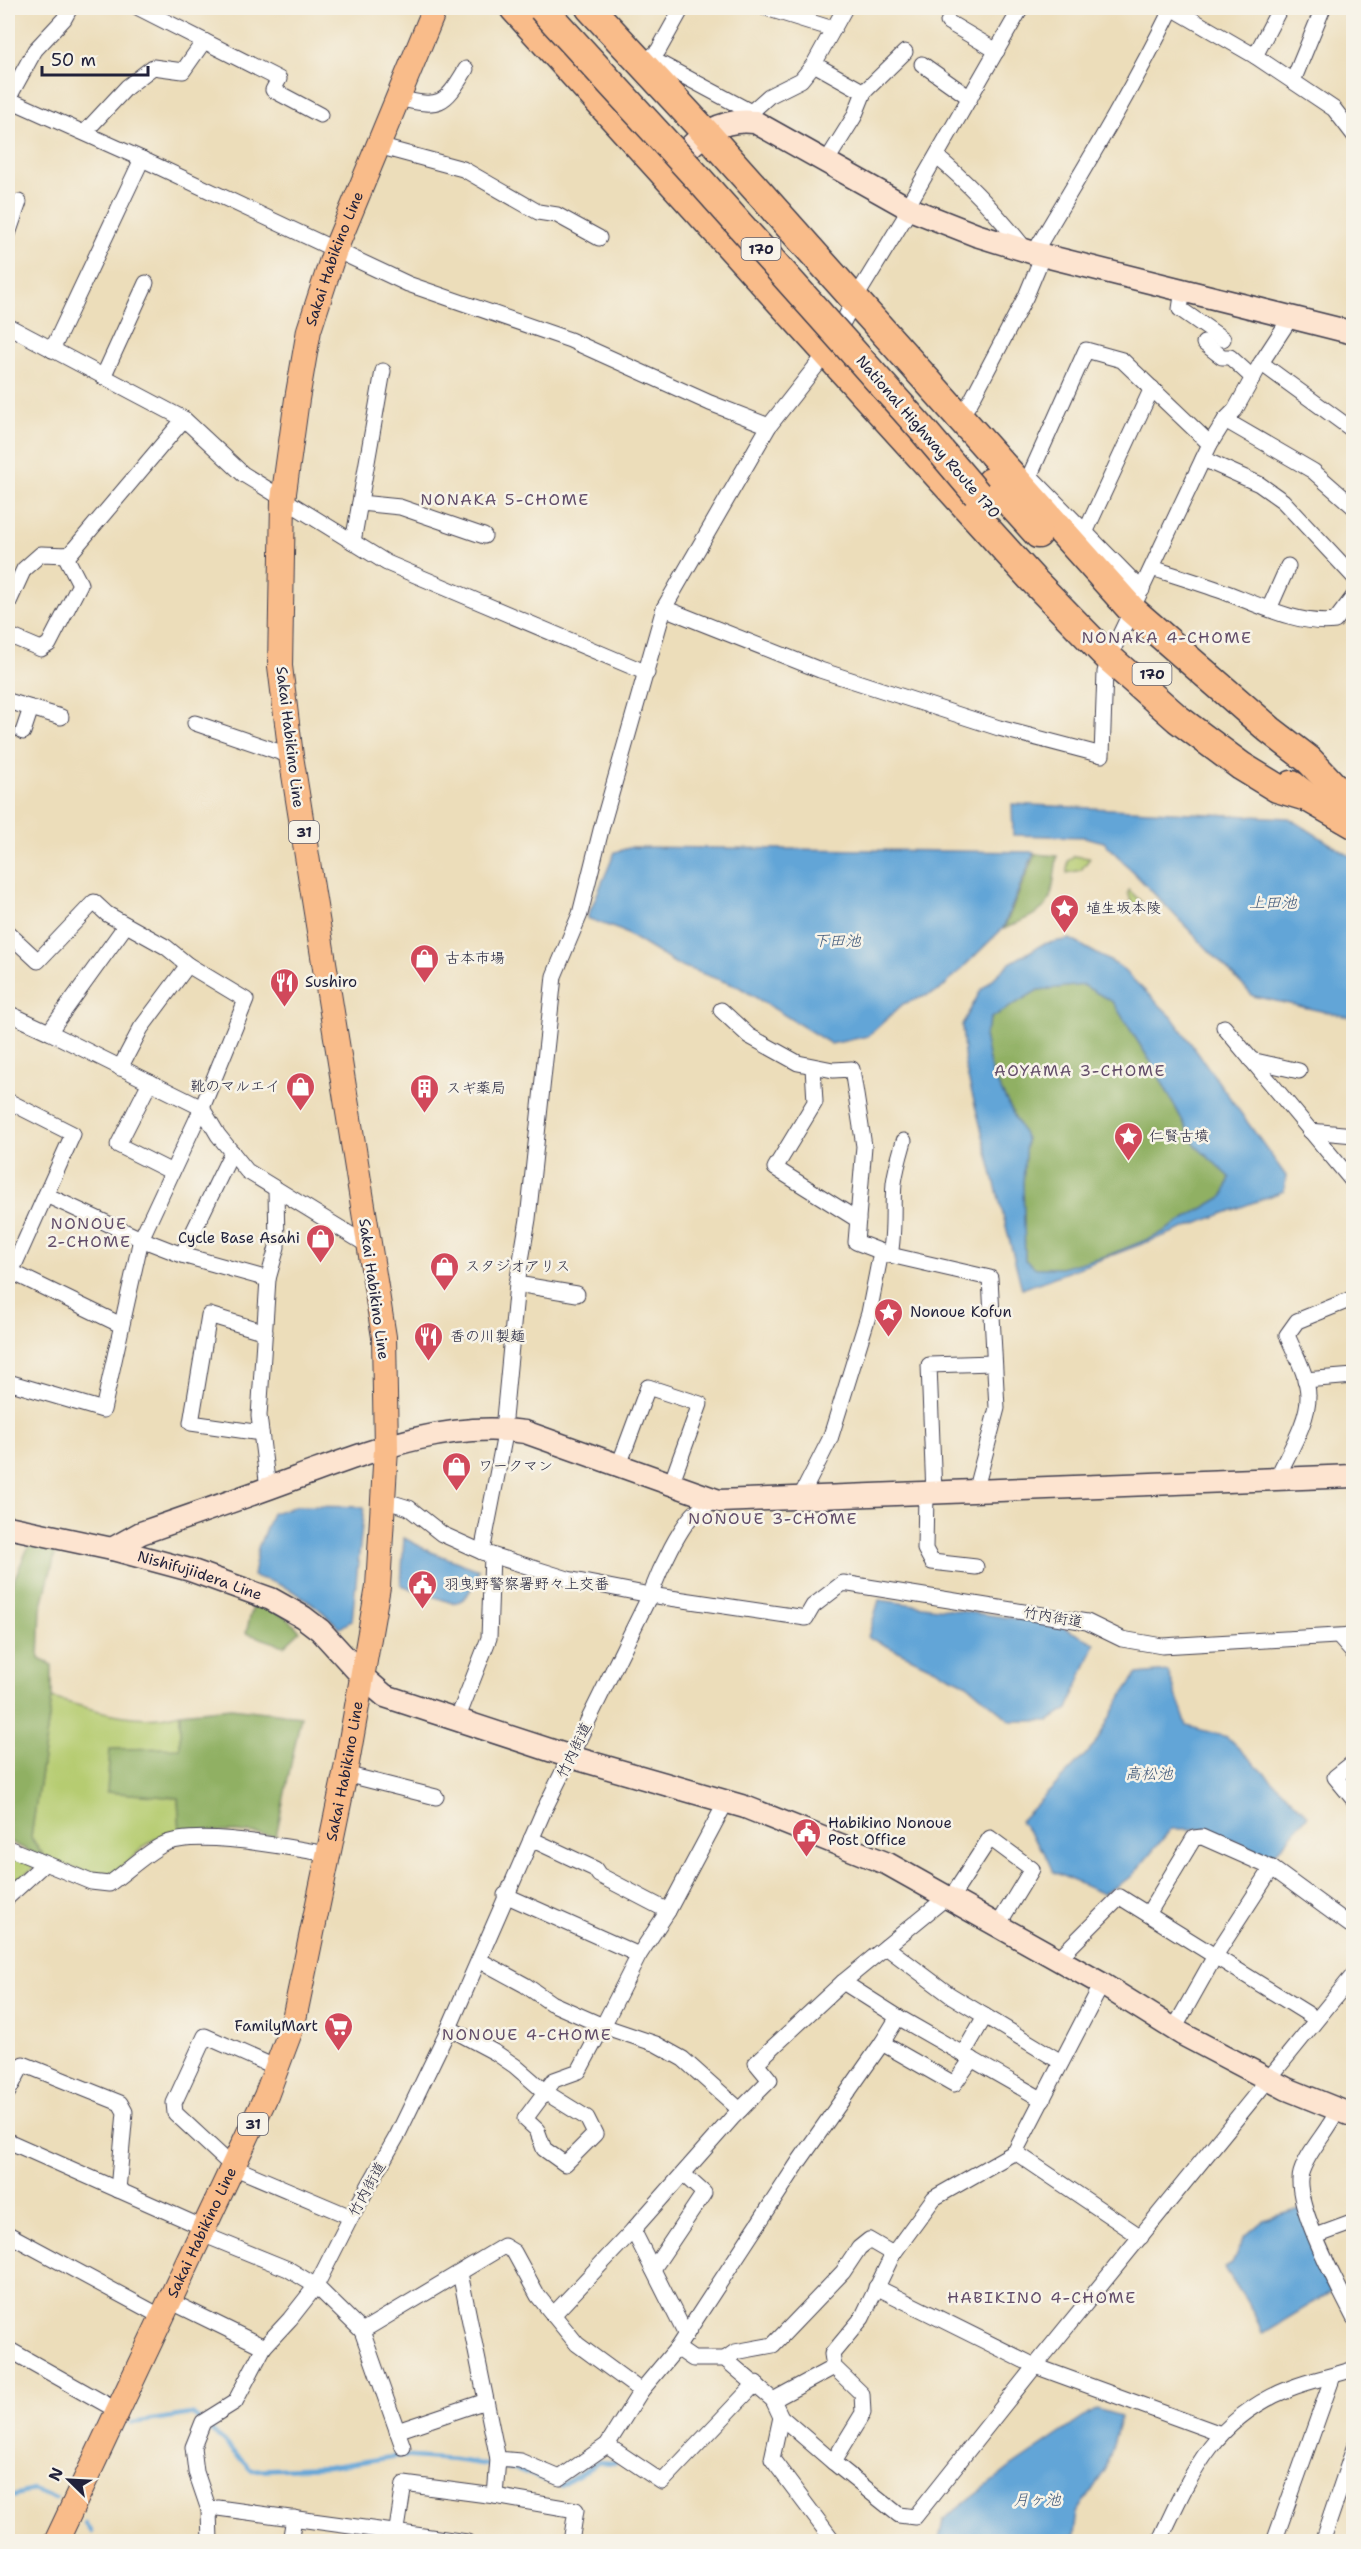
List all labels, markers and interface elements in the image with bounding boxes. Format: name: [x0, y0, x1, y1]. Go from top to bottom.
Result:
scale bar: [42, 39, 148, 77]
text: 50 m: [51, 48, 96, 72]
street label: Sakai Habikino Line: [301, 188, 368, 329]
road number: 170: [742, 238, 780, 260]
street label: National Highway Route 170: [852, 351, 1004, 523]
district label: NONAKA 5-CHOME: [420, 489, 590, 510]
district label: NONAKA 4-CHOME: [1081, 627, 1253, 648]
road number: 170: [1132, 663, 1172, 685]
street label: Sakai Habikino Line: [271, 665, 309, 809]
road number: 31: [289, 821, 319, 843]
place icon: 埴生坂本陵: [1049, 892, 1081, 934]
water label: 上田池: [1249, 892, 1298, 913]
place label: 埴生坂本陵: [1086, 898, 1161, 918]
water label: 下田池: [813, 930, 862, 951]
shop icon: 古本市場: [408, 942, 440, 984]
place label: 古本市場: [445, 948, 505, 968]
restaurant icon: Sushiro: [268, 966, 300, 1008]
place label: Sushiro: [305, 972, 357, 992]
district label: AOYAMA 3-CHOME: [994, 1060, 1166, 1081]
shop icon: 靴のマルエイ: [285, 1070, 317, 1112]
building icon: スギ薬局: [409, 1072, 441, 1114]
place label: 靴のマルエイ: [190, 1076, 280, 1096]
place label: スギ薬局: [446, 1078, 506, 1098]
place icon: 仁賢古墳: [1112, 1120, 1144, 1162]
place label: 仁賢古墳: [1149, 1126, 1209, 1146]
district label: NONOUE 2-CHOME: [46, 1213, 132, 1252]
street label: Sakai Habikino Line: [354, 1217, 394, 1361]
shop icon: Cycle Base Asahi: [305, 1222, 337, 1264]
place label: Cycle Base Asahi: [178, 1228, 300, 1248]
shop icon: スタジオアリス: [428, 1250, 460, 1292]
place label: スタジオアリス: [465, 1256, 570, 1276]
place icon: Nonoue Kofun: [873, 1296, 905, 1338]
place label: Nonoue Kofun: [910, 1302, 1012, 1322]
restaurant icon: 香の川製麺: [413, 1320, 445, 1362]
place label: 香の川製麺: [450, 1326, 525, 1346]
shop icon: ワークマン: [441, 1450, 473, 1492]
place label: ワークマン: [478, 1456, 553, 1476]
district label: NONOUE 3-CHOME: [688, 1508, 858, 1529]
street label: Nishifujiidera Line: [135, 1546, 265, 1605]
public building icon: 羽曳野警察署野々上交番: [407, 1568, 439, 1610]
place label: 羽曳野警察署野々上交番: [444, 1574, 609, 1594]
street label: 竹内街道: [1022, 1602, 1084, 1632]
street label: Sakai Habikino Line: [321, 1699, 368, 1843]
street label: 竹内街道: [552, 1719, 596, 1781]
water label: 高松池: [1125, 1763, 1174, 1784]
place label: Habikino Nonoue Post Office: [828, 1813, 952, 1850]
public building icon: Habikino Nonoue Post Office: [791, 1816, 823, 1858]
supermarket icon: FamilyMart: [323, 2010, 355, 2052]
place label: FamilyMart: [235, 2016, 318, 2036]
district label: NONOUE 4-CHOME: [442, 2024, 612, 2045]
road number: 31: [238, 2113, 268, 2135]
street label: 竹内街道: [344, 2158, 390, 2220]
street label: Sakai Habikino Line: [162, 2164, 241, 2301]
district label: HABIKINO 4-CHOME: [947, 2287, 1137, 2308]
north arrow: [39, 2450, 99, 2510]
text: N: [44, 2464, 68, 2484]
water label: 月ヶ池: [1013, 2489, 1062, 2510]

